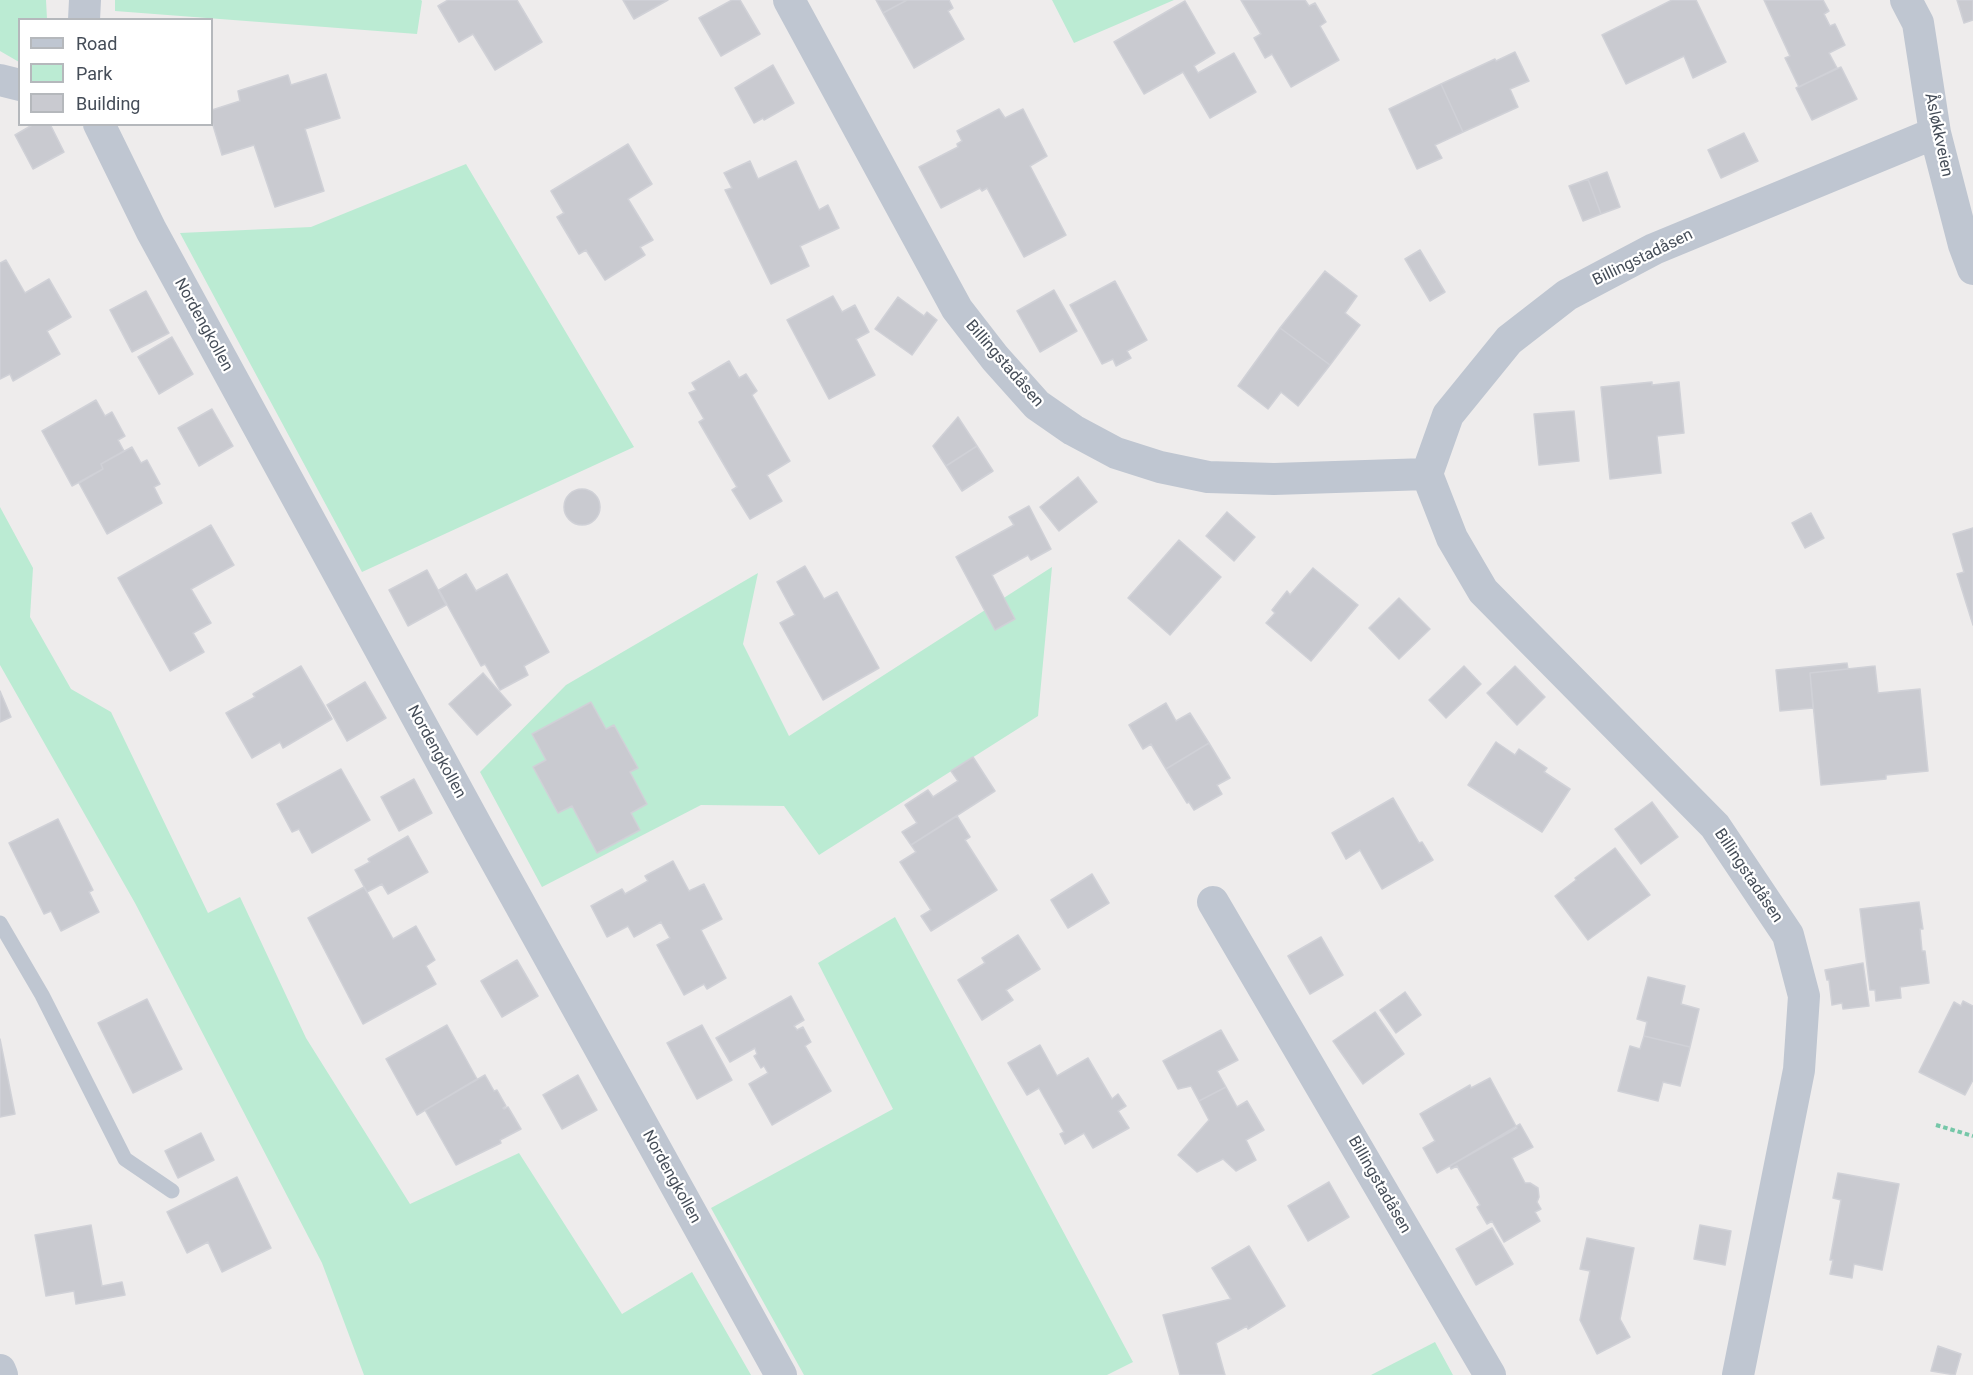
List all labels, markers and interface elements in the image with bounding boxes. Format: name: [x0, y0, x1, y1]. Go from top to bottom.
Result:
legend: [18, 18, 213, 126]
text: Road: [76, 33, 117, 54]
text: Park: [76, 63, 112, 84]
street label: Åsløkkveien: [1920, 91, 1956, 179]
text: Building: [76, 93, 140, 114]
street label: Billingstadåsen: [1590, 226, 1696, 290]
street label: Nordengkollen: [170, 275, 236, 375]
street label: Billingstadåsen: [961, 317, 1047, 411]
street label: Nordengkollen: [403, 702, 469, 802]
street label: Billingstadåsen: [1710, 826, 1786, 926]
street label: Nordengkollen: [638, 1127, 704, 1227]
street label: Billingstadåsen: [1343, 1133, 1415, 1237]

